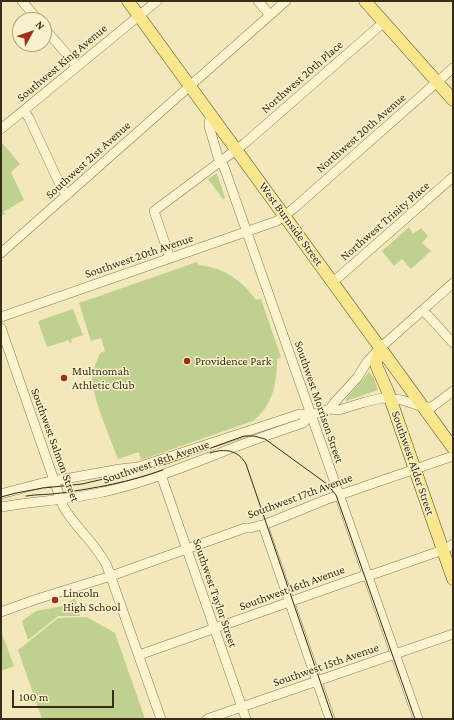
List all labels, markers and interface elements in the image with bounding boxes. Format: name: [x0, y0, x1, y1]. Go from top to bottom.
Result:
north arrow: [12, 12, 52, 52]
text: N: [33, 18, 47, 32]
street label: Southwest King Avenue: [14, 21, 110, 105]
street label: Northwest 20th Place: [258, 38, 346, 116]
street label: Northwest 20th Avenue: [313, 90, 409, 176]
street label: Southwest 21st Avenue: [43, 118, 133, 202]
street label: Northwest Trinity Place: [337, 178, 433, 264]
street label: West Burnside Street: [256, 179, 326, 269]
street label: Southwest 20th Avenue: [83, 231, 195, 281]
street label: Southwest Morrison Street: [291, 339, 347, 465]
place label: Providence Park: [195, 354, 271, 368]
marker: Providence Park: [182, 356, 192, 366]
place label: Multnomah Athletic Club: [72, 364, 135, 392]
marker: Multnomah Athletic Club: [59, 373, 69, 383]
street label: Southwest Salmon Street: [28, 386, 82, 504]
street label: Southwest Alder Street: [388, 409, 438, 517]
street label: Southwest 18th Avenue: [101, 437, 211, 487]
street label: Southwest 17th Avenue: [246, 470, 354, 522]
street label: Southwest Taylor Street: [190, 537, 240, 649]
street label: Southwest 16th Avenue: [237, 562, 347, 614]
place label: Lincoln High School: [63, 586, 121, 614]
marker: Lincoln High School: [50, 595, 60, 605]
street label: Southwest 15th Avenue: [271, 640, 381, 690]
scale bar: [14, 682, 116, 708]
text: 100 m: [19, 690, 48, 704]

